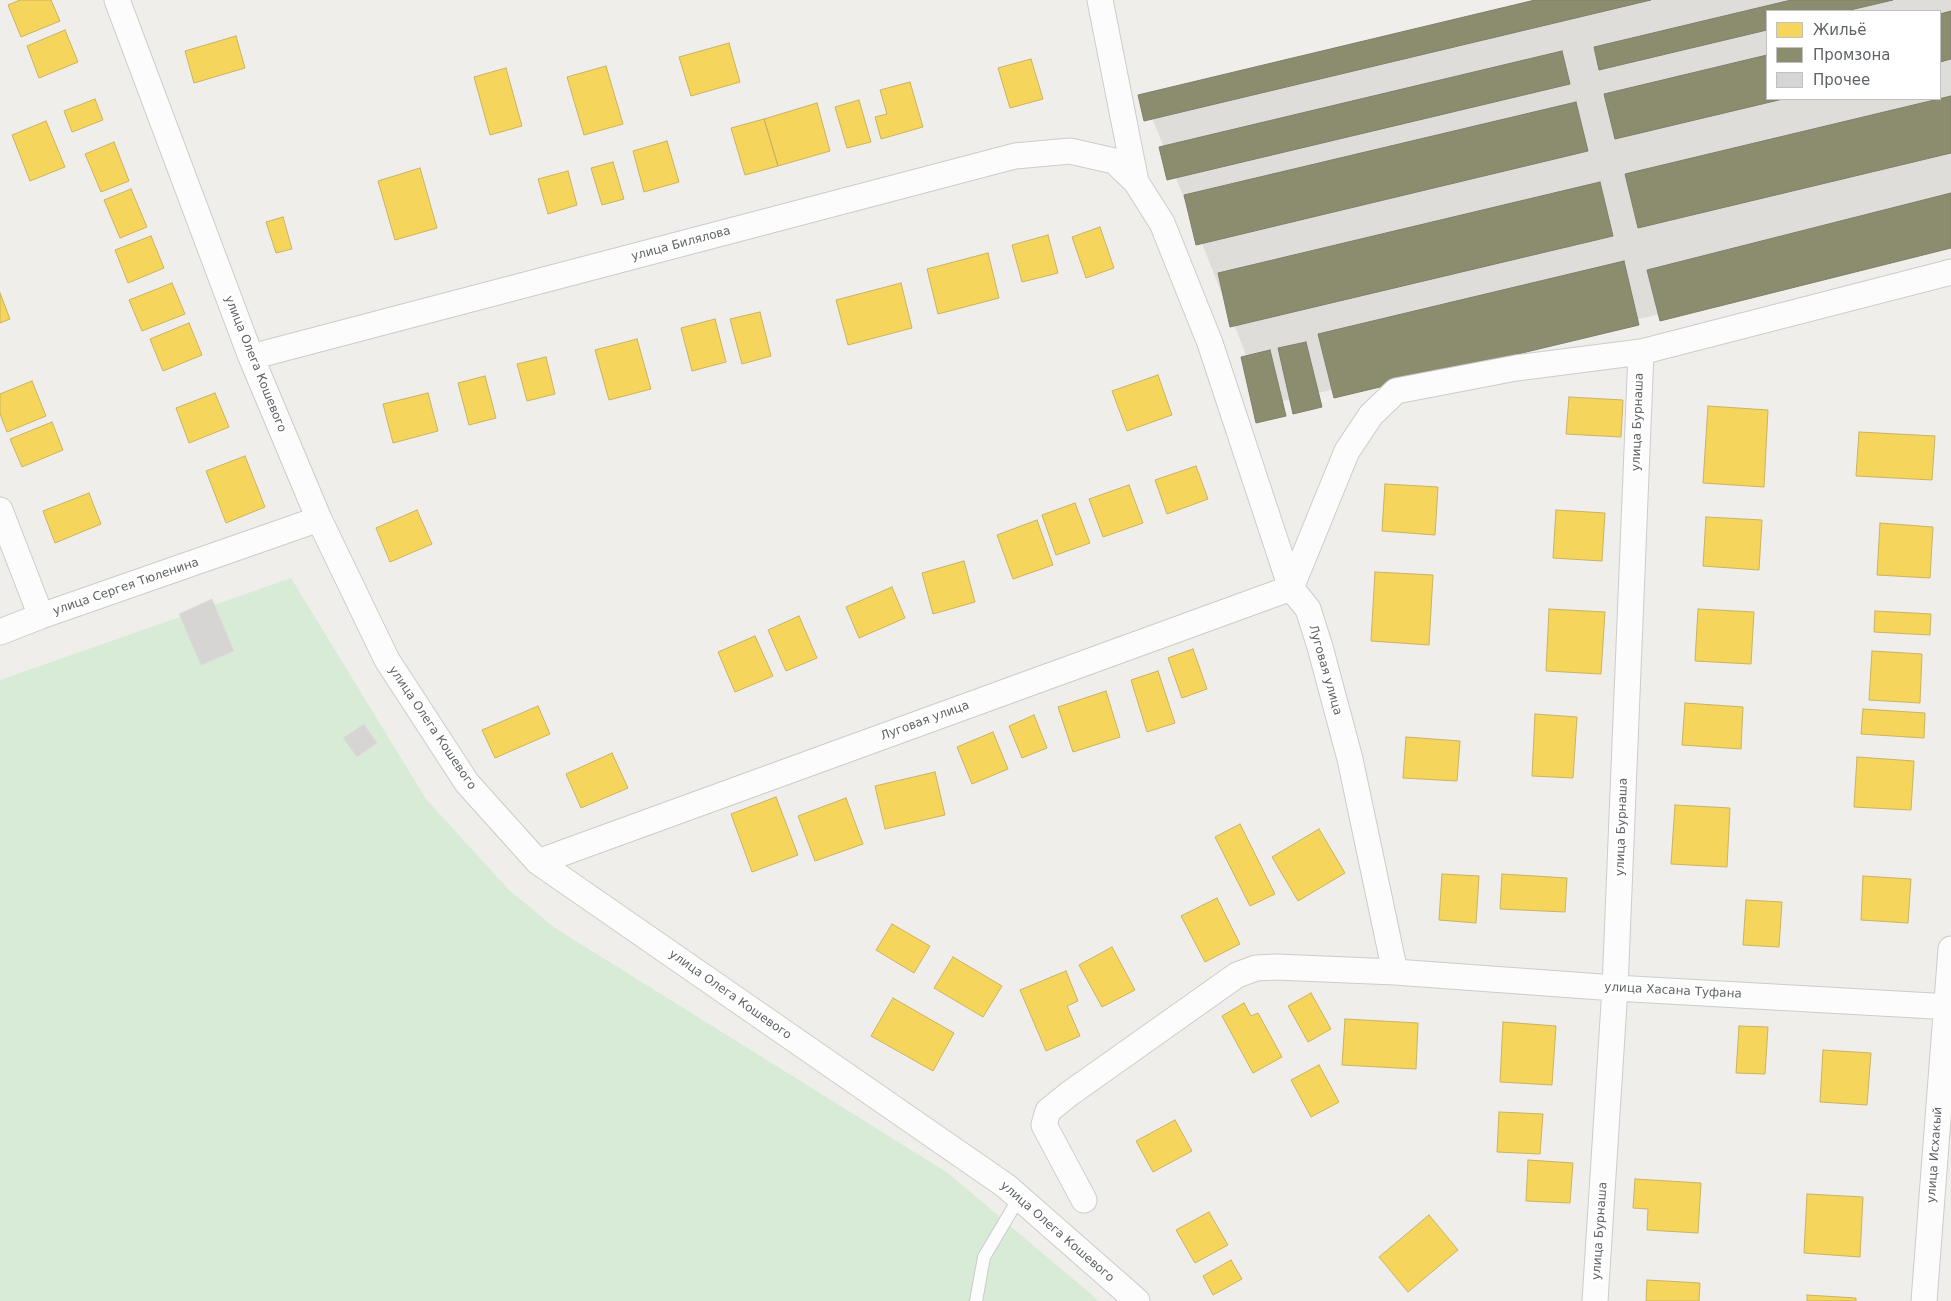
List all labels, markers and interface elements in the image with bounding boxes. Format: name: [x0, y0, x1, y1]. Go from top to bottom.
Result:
legend: [1766, 10, 1941, 100]
text: Жильё: [1813, 21, 1867, 39]
text: Промзона: [1813, 46, 1890, 64]
text: Прочее: [1813, 71, 1870, 89]
street label: улица Билялова: [630, 224, 732, 264]
street label: улица Олега Кошевого: [221, 294, 289, 434]
street label: улица Бурнаша: [1629, 373, 1647, 471]
street label: улица Сергея Тюленина: [51, 555, 201, 619]
street label: Луговая улица: [1305, 623, 1345, 717]
street label: улица Олега Кошевого: [385, 663, 479, 793]
street label: Луговая улица: [879, 698, 971, 744]
street label: улица Бурнаша: [1613, 778, 1631, 876]
street label: улица Олега Кошевого: [666, 947, 794, 1043]
street label: улица Хасана Туфана: [1604, 980, 1742, 1002]
street label: улица Исхакый: [1924, 1106, 1946, 1204]
street label: улица Олега Кошевого: [997, 1179, 1117, 1285]
street label: улица Бурнаша: [1589, 1181, 1611, 1281]

